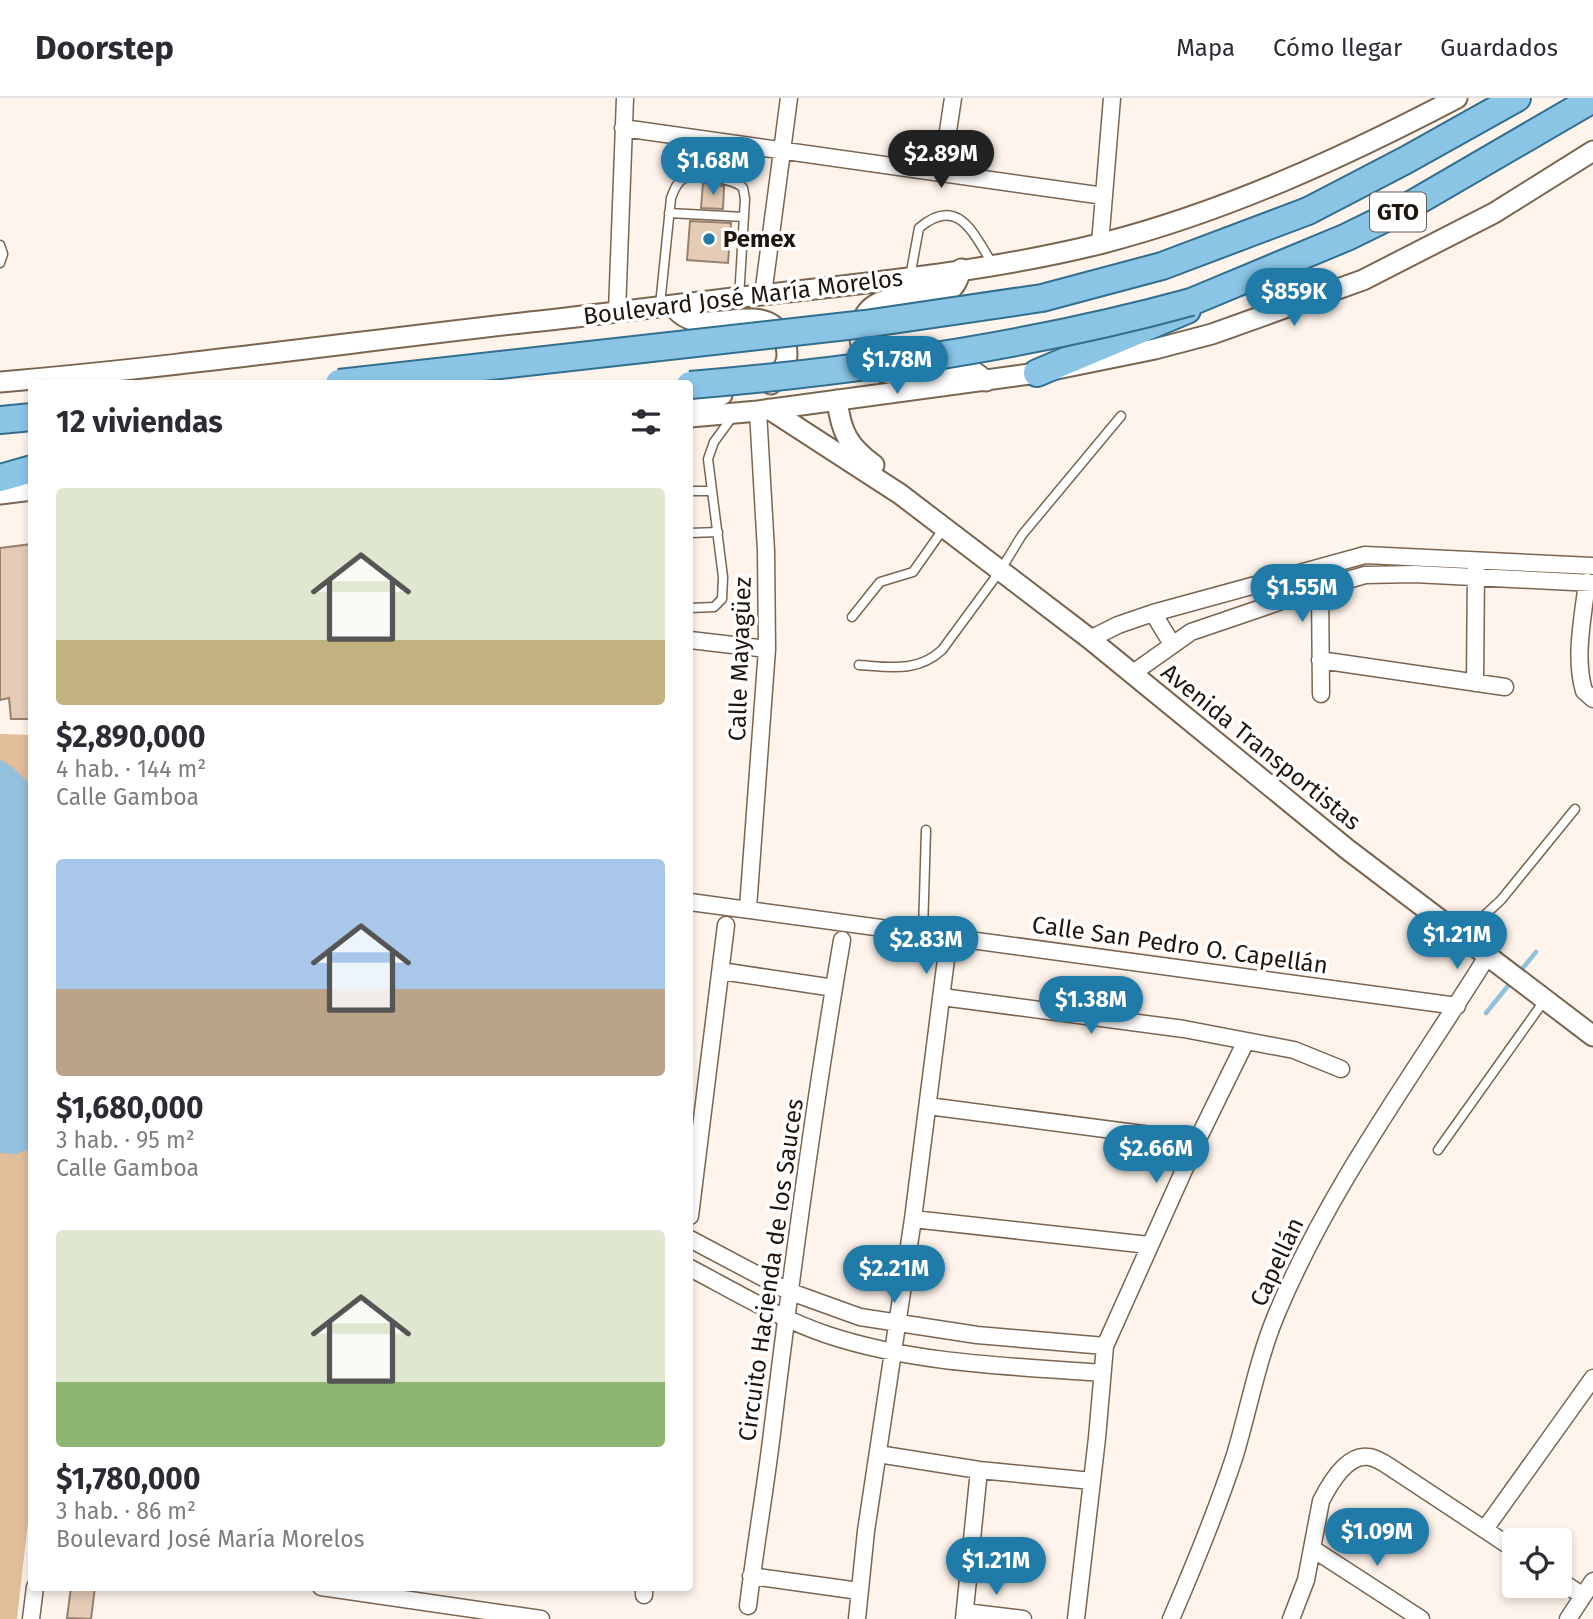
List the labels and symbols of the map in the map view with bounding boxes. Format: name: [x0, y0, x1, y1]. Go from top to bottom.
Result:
pin: $2.89M: [884, 130, 998, 190]
pin: $1.68M: [656, 138, 770, 197]
road number: GTO: [1370, 192, 1426, 232]
place label: Pemex: [723, 225, 796, 253]
marker: Pemex: [701, 231, 717, 247]
street label: Boulevard José María Morelos: [582, 263, 904, 331]
pin: $859K: [1245, 268, 1343, 328]
pin: $1.78M: [840, 336, 954, 396]
pin: $1.55M: [1245, 564, 1359, 624]
street label: Calle Mayagüez: [723, 576, 757, 742]
street label: Avenida Transportistas: [1156, 658, 1366, 836]
street label: Calle San Pedro O. Capellán: [1030, 910, 1330, 980]
pin: $1.21M: [1400, 912, 1514, 971]
pin: $2.83M: [869, 916, 983, 976]
pin: $1.38M: [1034, 976, 1148, 1036]
street label: Circuito Hacienda de los Sauces: [733, 1097, 809, 1443]
pin: $2.66M: [1099, 1126, 1213, 1185]
street label: Capellán: [1244, 1213, 1310, 1311]
pin: $2.21M: [837, 1246, 951, 1305]
pin: $1.09M: [1320, 1508, 1434, 1568]
pin: $1.21M: [939, 1538, 1053, 1597]

